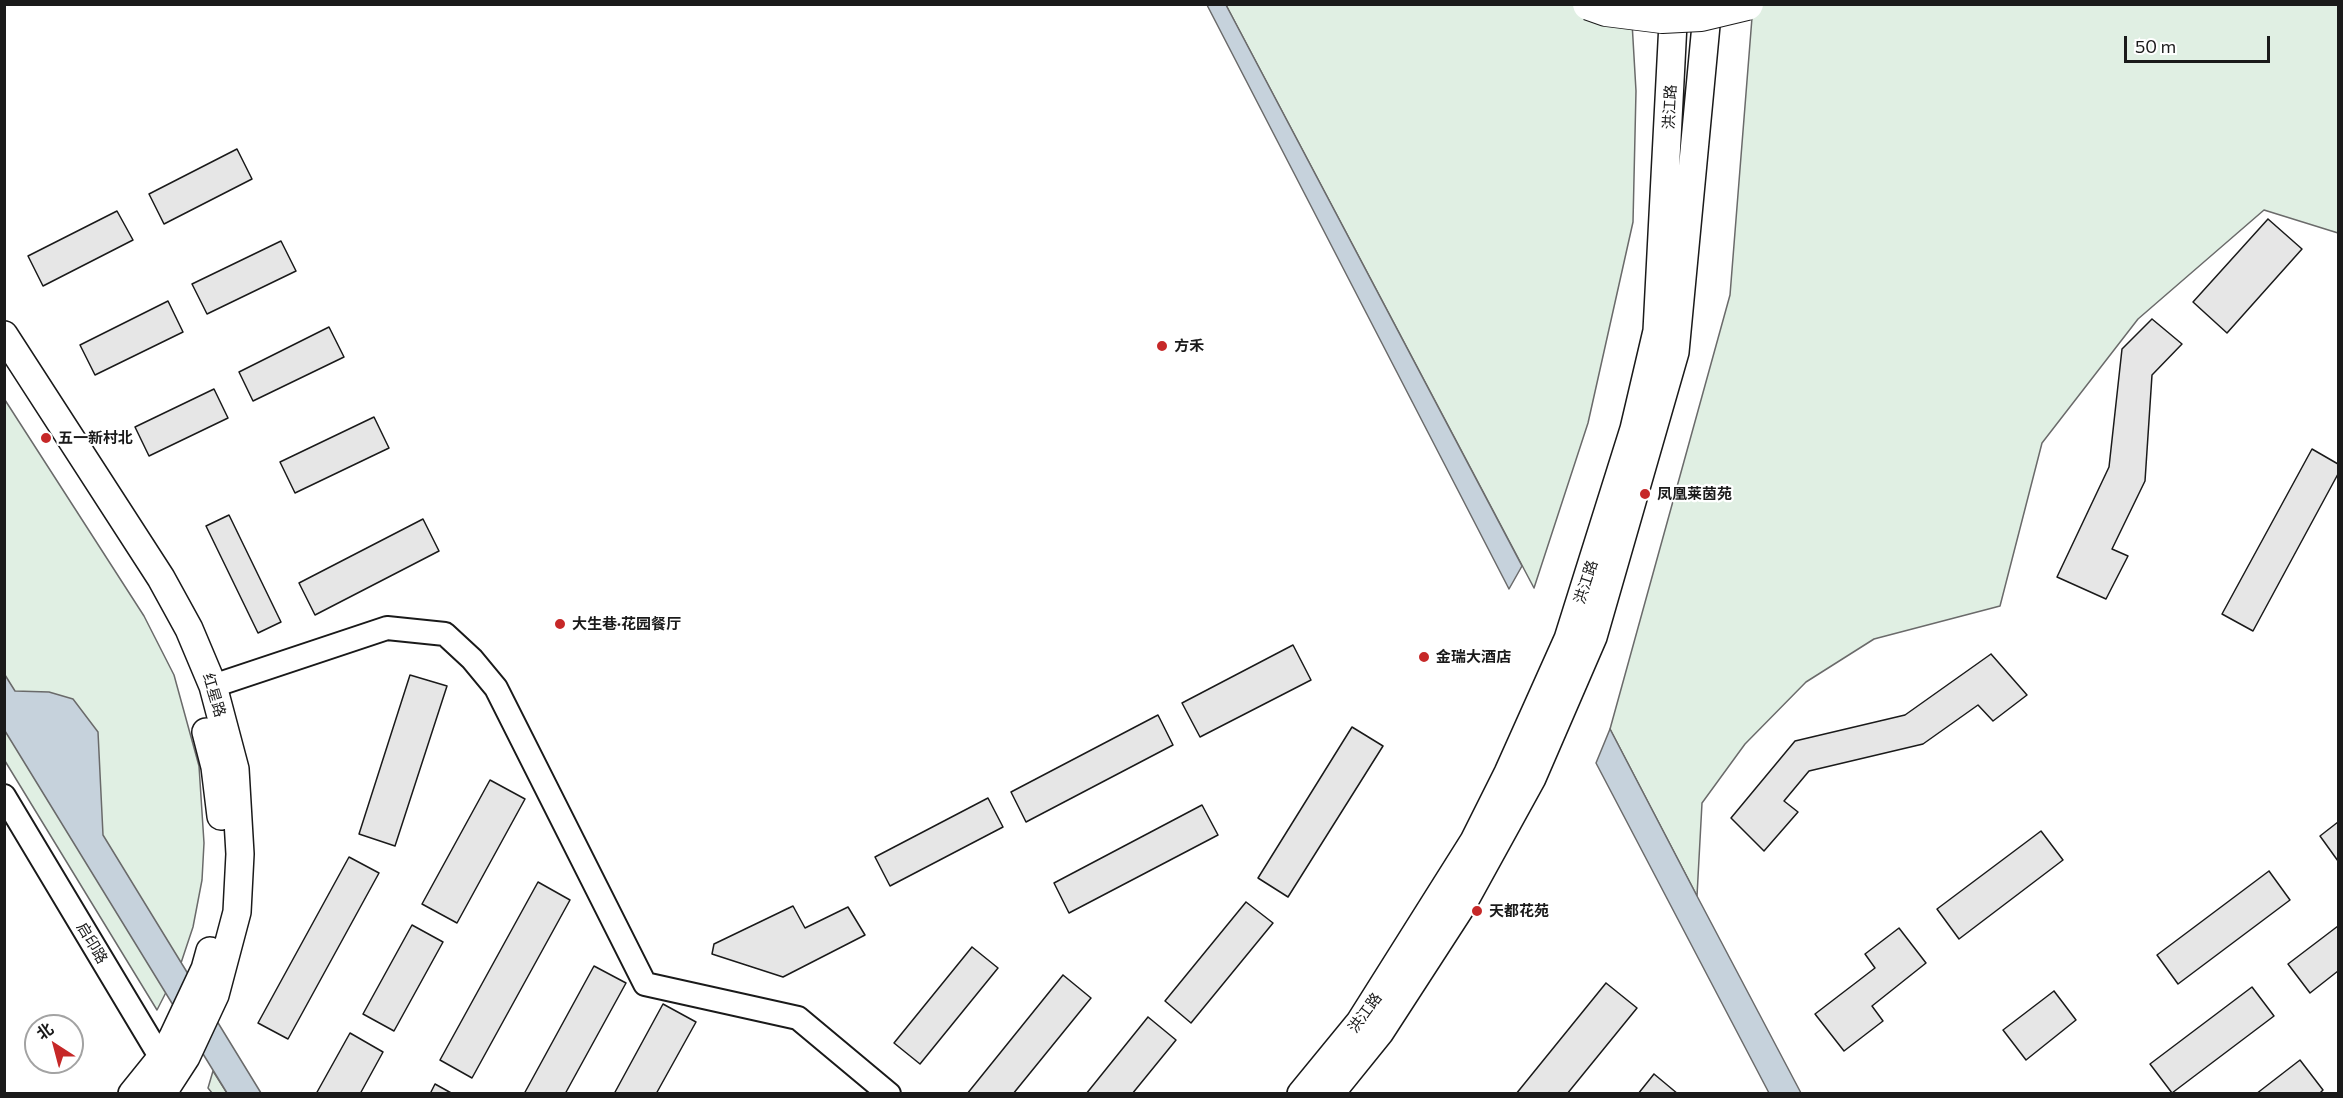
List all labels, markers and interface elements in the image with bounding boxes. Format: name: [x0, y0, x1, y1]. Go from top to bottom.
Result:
scale bar: [2127, 24, 2272, 62]
text: 50 m: [2135, 35, 2176, 57]
street label: 洪江路: [1660, 84, 1680, 130]
place label: 方禾: [1174, 337, 1204, 355]
marker: 方禾: [1155, 339, 1169, 353]
place label: 五一新村北: [58, 429, 133, 447]
marker: 五一新村北: [39, 431, 53, 445]
place label: 凤凰莱茵苑: [1657, 485, 1732, 503]
marker: 凤凰莱茵苑: [1638, 487, 1652, 501]
street label: 洪江路: [1570, 558, 1602, 606]
place label: 大生巷·花园餐厅: [572, 615, 681, 633]
marker: 大生巷·花园餐厅: [553, 617, 567, 631]
place label: 金瑞大酒店: [1436, 648, 1511, 666]
marker: 金瑞大酒店: [1417, 650, 1431, 664]
street label: 红星路: [199, 671, 229, 719]
place label: 天都花苑: [1489, 902, 1549, 920]
marker: 天都花苑: [1470, 904, 1484, 918]
street label: 启印路: [73, 919, 111, 967]
street label: 洪江路: [1344, 990, 1386, 1036]
north arrow: [24, 1014, 84, 1074]
text: 北: [32, 1018, 56, 1043]

